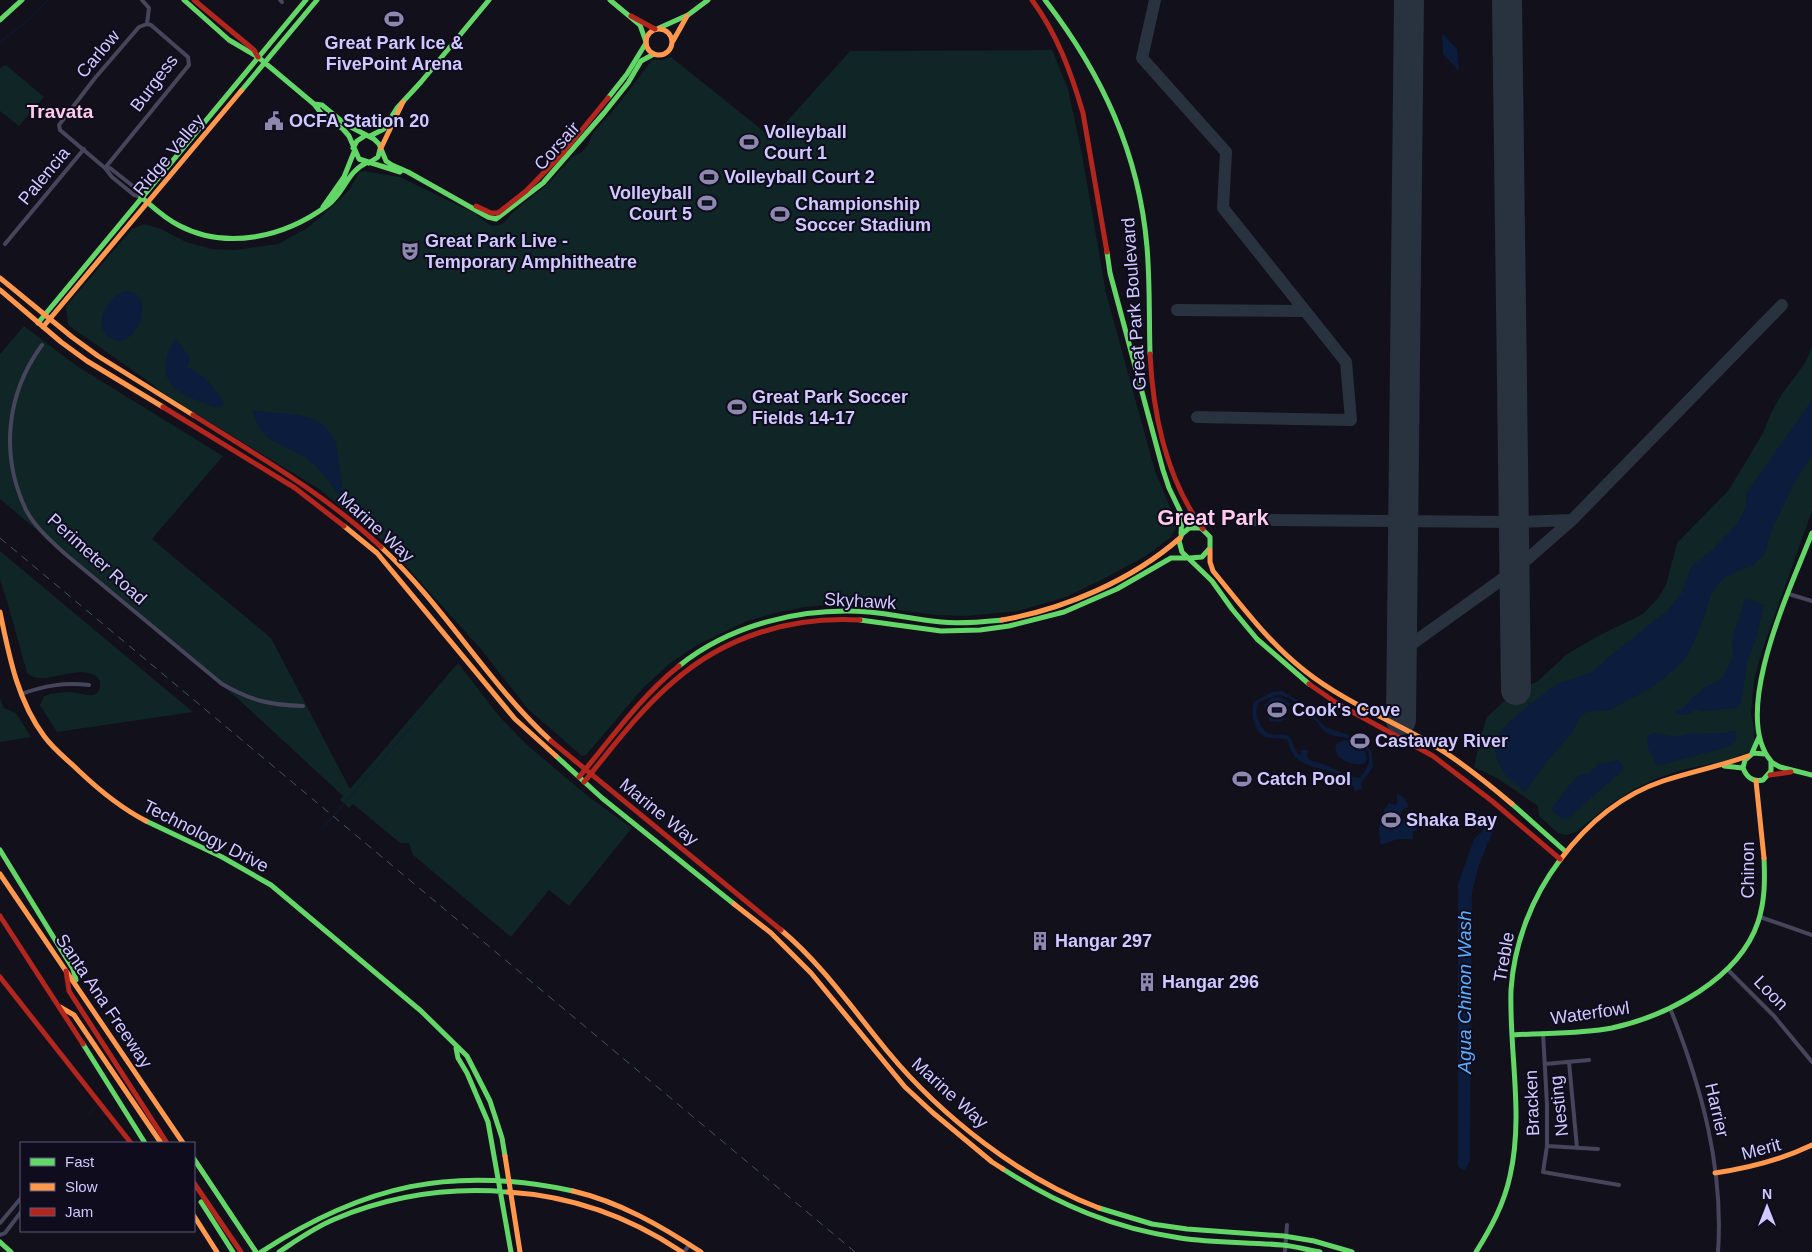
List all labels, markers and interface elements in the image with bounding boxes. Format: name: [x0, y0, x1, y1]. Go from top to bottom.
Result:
sports icon: Great Park Ice & FivePoint Arena: [383, 8, 405, 30]
street label: Carlow: [72, 25, 124, 82]
place label: Great Park Ice & FivePoint Arena: [324, 33, 464, 74]
street label: Burgess: [126, 51, 182, 115]
district label: Travata: [27, 101, 94, 122]
street label: Ridge Valley: [129, 110, 209, 200]
public building icon: OCFA Station 20: [263, 110, 285, 132]
place label: OCFA Station 20: [289, 111, 429, 131]
street label: Corsair: [530, 118, 584, 174]
place label: Volleyball Court 1: [764, 122, 847, 163]
sports icon: Volleyball Court 1: [738, 131, 760, 153]
street label: Palencia: [14, 142, 74, 209]
sports icon: Volleyball Court 2: [698, 166, 720, 188]
place label: Volleyball Court 2: [724, 167, 875, 187]
place label: Volleyball Court 5: [609, 183, 692, 224]
sports icon: Volleyball Court 5: [696, 192, 718, 214]
place label: Championship Soccer Stadium: [795, 194, 931, 235]
sports icon: Championship Soccer Stadium: [769, 203, 791, 225]
street label: Great Park Boulevard: [1118, 217, 1150, 391]
place label: Great Park Live - Temporary Amphitheatre: [425, 231, 637, 272]
theatre icon: Great Park Live - Temporary Amphitheatre: [399, 240, 421, 262]
place label: Great Park Soccer Fields 14-17: [752, 387, 908, 428]
sports icon: Great Park Soccer Fields 14-17: [726, 396, 748, 418]
street label: Marine Way: [334, 488, 418, 566]
district label: Great Park: [1157, 505, 1269, 530]
street label: Perimeter Road: [43, 509, 151, 609]
street label: Skyhawk: [824, 589, 897, 613]
sports icon: Cook's Cove: [1266, 699, 1288, 721]
place label: Cook's Cove: [1292, 700, 1400, 720]
sports icon: Castaway River: [1349, 730, 1371, 752]
place label: Castaway River: [1375, 731, 1508, 751]
sports icon: Catch Pool: [1231, 768, 1253, 790]
place label: Catch Pool: [1257, 769, 1351, 789]
street label: Marine Way: [616, 774, 702, 850]
street label: Technology Drive: [140, 796, 272, 876]
sports icon: Shaka Bay: [1380, 809, 1402, 831]
place label: Shaka Bay: [1406, 810, 1497, 830]
street label: Chinon: [1738, 841, 1758, 899]
water label: Agua Chinon Wash: [1454, 910, 1475, 1075]
street label: Santa Ana Freeway: [52, 930, 156, 1072]
building icon: Hangar 297: [1029, 930, 1051, 952]
street label: Treble: [1490, 930, 1518, 984]
place label: Hangar 297: [1055, 931, 1152, 951]
building icon: Hangar 296: [1136, 971, 1158, 993]
place label: Hangar 296: [1162, 972, 1259, 992]
street label: Loon: [1750, 972, 1792, 1014]
street label: Waterfowl: [1549, 998, 1631, 1028]
street label: Marine Way: [908, 1054, 992, 1132]
street label: Bracken: [1521, 1070, 1543, 1136]
street label: Nesting: [1546, 1075, 1572, 1137]
street label: Harrier: [1701, 1081, 1733, 1139]
street label: Merit: [1739, 1134, 1783, 1164]
legend: [20, 1142, 195, 1232]
text: Fast: [65, 1153, 95, 1170]
text: Slow: [65, 1178, 98, 1195]
north arrow: [1742, 1182, 1792, 1232]
text: N: [1762, 1186, 1772, 1202]
text: Jam: [65, 1203, 93, 1220]

